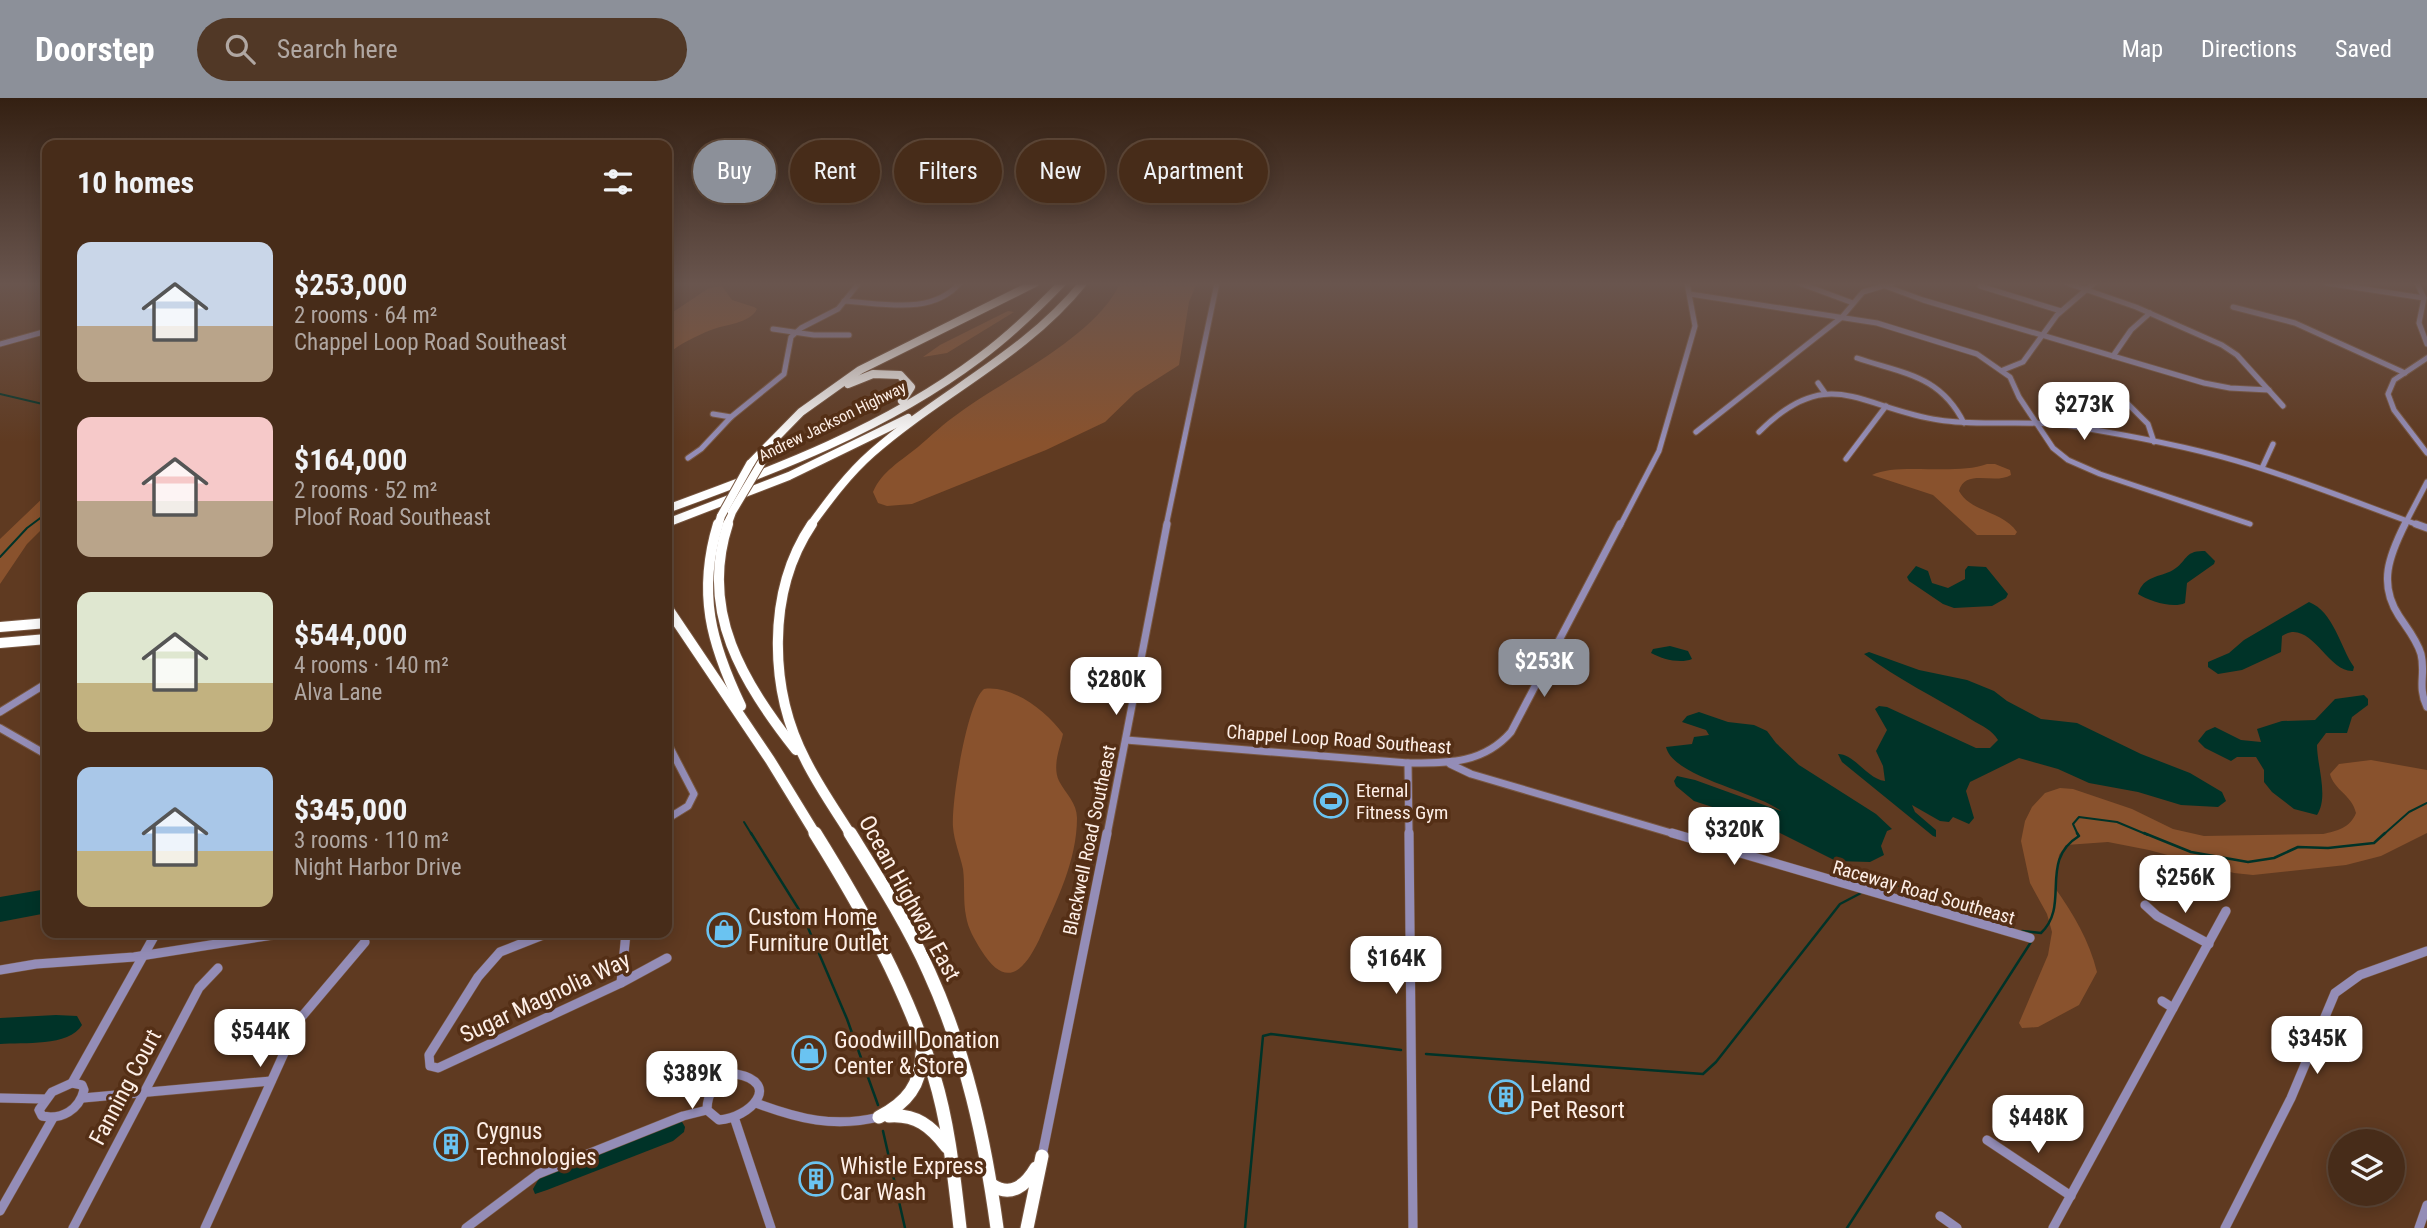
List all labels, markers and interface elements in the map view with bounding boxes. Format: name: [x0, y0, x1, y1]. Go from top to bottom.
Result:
search box: [197, 18, 687, 81]
text: Doorstep: [35, 30, 155, 69]
icon: search: [221, 30, 259, 68]
text: Search here: [277, 34, 398, 64]
text: Map: [2122, 35, 2163, 63]
text: Directions: [2201, 35, 2297, 63]
text: Saved: [2335, 35, 2392, 63]
chip: Buy: [693, 140, 776, 203]
chip: Rent: [790, 140, 880, 203]
chip: Filters: [894, 140, 1002, 203]
chip: New: [1016, 140, 1105, 203]
chip: Apartment: [1119, 140, 1268, 203]
icon: filters: [599, 163, 637, 201]
text: 10 homes: [77, 165, 194, 200]
text: $253,000: [294, 267, 407, 302]
icon: home: [133, 270, 217, 354]
text: 2 rooms · 64 m²: [294, 302, 437, 329]
text: Chappel Loop Road Southeast: [294, 329, 567, 356]
street label: Andrew Jackson Highway: [755, 377, 909, 465]
pin: $273K: [2035, 382, 2133, 442]
text: $273K: [2054, 391, 2114, 418]
text: $164,000: [294, 442, 407, 477]
icon: home: [133, 445, 217, 529]
text: 2 rooms · 52 m²: [294, 477, 437, 504]
text: Ploof Road Southeast: [294, 504, 491, 531]
text: $544,000: [294, 617, 407, 652]
icon: home: [133, 620, 217, 704]
pin: $253K: [1495, 640, 1593, 699]
text: $253K: [1514, 648, 1574, 675]
text: 4 rooms · 140 m²: [294, 652, 449, 679]
pin: $280K: [1067, 658, 1165, 717]
text: $280K: [1086, 666, 1146, 693]
text: Alva Lane: [294, 679, 382, 706]
street label: Chappel Loop Road Southeast: [1226, 720, 1452, 759]
street label: Blackwell Road Southeast: [1058, 743, 1121, 937]
place label: Eternal Fitness Gym: [1356, 779, 1448, 824]
sports icon: Eternal Fitness Gym: [1312, 782, 1350, 820]
text: $345,000: [294, 792, 407, 827]
icon: home: [133, 795, 217, 879]
pin: $320K: [1685, 808, 1783, 867]
street label: Ocean Highway East: [853, 811, 966, 986]
text: $320K: [1704, 816, 1764, 843]
text: 3 rooms · 110 m²: [294, 827, 449, 854]
text: Night Harbor Drive: [294, 854, 461, 881]
street label: Raceway Road Southeast: [1830, 855, 2018, 930]
pin: $256K: [2136, 856, 2234, 915]
text: $256K: [2155, 864, 2215, 891]
place label: Custom Home Furniture Outlet: [748, 904, 889, 957]
shop icon: Custom Home Furniture Outlet: [705, 911, 743, 949]
pin: $164K: [1347, 936, 1445, 996]
text: $164K: [1366, 945, 1426, 972]
street label: Sugar Magnolia Way: [456, 946, 635, 1049]
pin: $544K: [211, 1010, 309, 1069]
pin: $345K: [2268, 1016, 2366, 1076]
text: $544K: [230, 1018, 290, 1045]
street label: Fanning Court: [84, 1025, 167, 1150]
text: $345K: [2287, 1025, 2347, 1052]
place label: Goodwill Donation Center & Store: [834, 1027, 1000, 1080]
shop icon: Goodwill Donation Center & Store: [790, 1034, 828, 1072]
pin: $389K: [643, 1052, 741, 1111]
text: $389K: [662, 1060, 722, 1087]
place label: Leland Pet Resort: [1530, 1071, 1625, 1124]
building icon: Leland Pet Resort: [1487, 1078, 1525, 1116]
pin: $448K: [1989, 1096, 2087, 1155]
text: $448K: [2008, 1104, 2068, 1131]
place label: Cygnus Technologies: [476, 1118, 597, 1171]
building icon: Cygnus Technologies: [432, 1125, 470, 1163]
map controls: [2328, 1129, 2405, 1206]
button: layers: [2328, 1129, 2405, 1206]
place label: Whistle Express Car Wash: [840, 1153, 984, 1206]
building icon: Whistle Express Car Wash: [797, 1160, 835, 1198]

